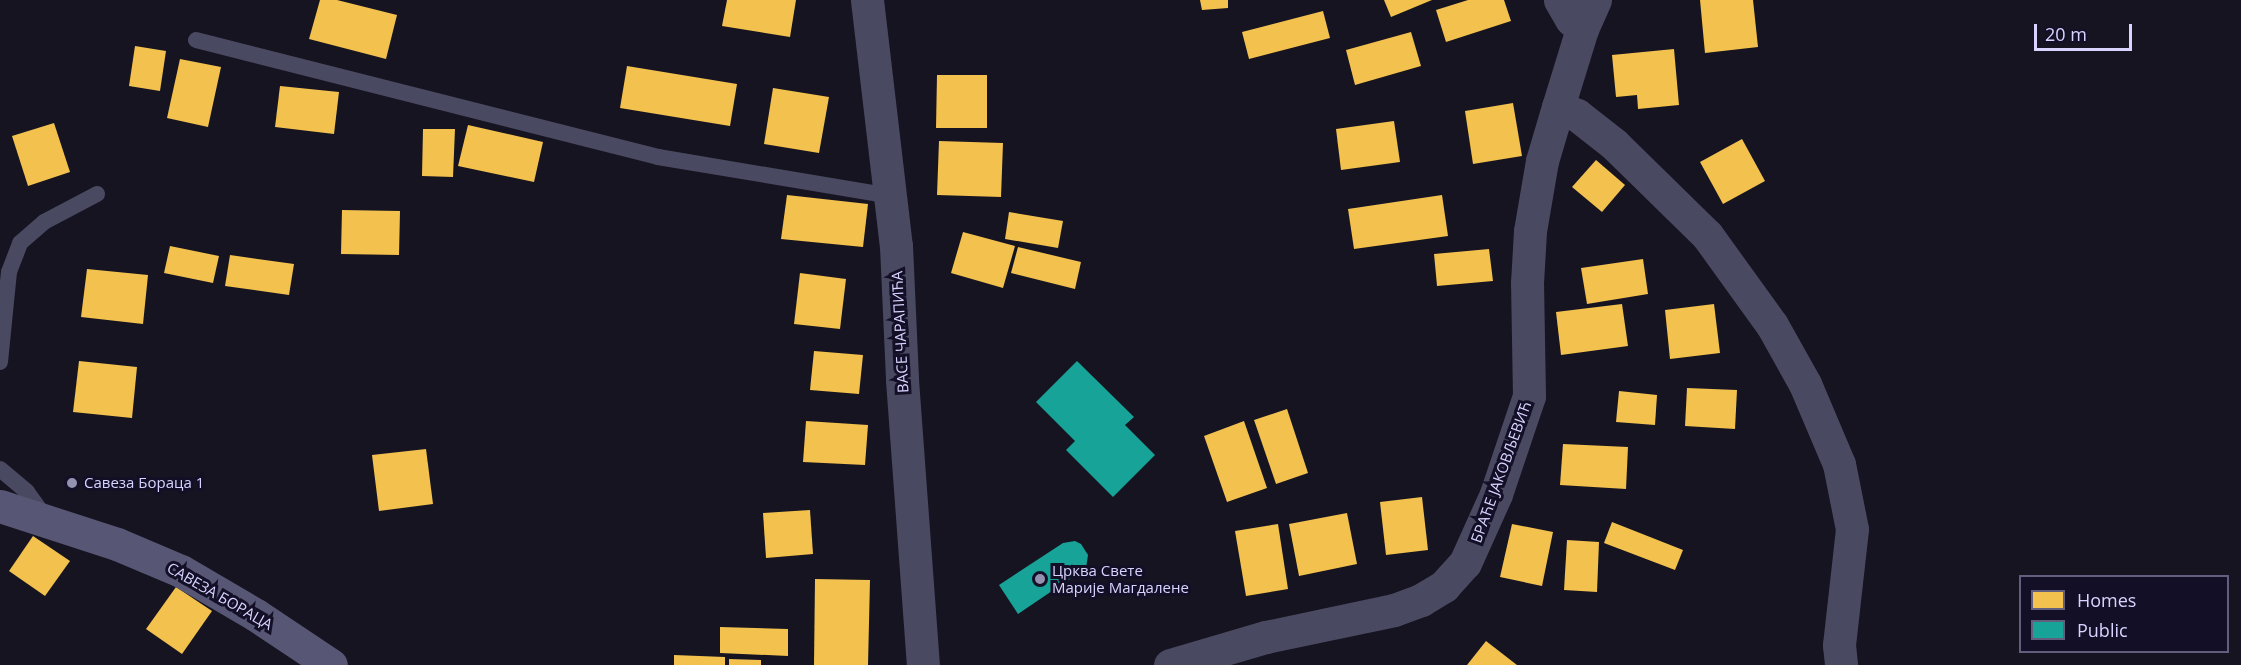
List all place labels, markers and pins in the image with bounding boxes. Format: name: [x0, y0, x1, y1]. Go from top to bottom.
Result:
place label: Савеза Бораца 1: [84, 474, 204, 492]
marker: Савеза Бораца 1: [65, 476, 79, 490]
place label: Црква Свете Марије Магдалене: [1052, 561, 1189, 596]
marker: Црква Свете Марије Магдалене: [1033, 572, 1047, 586]

